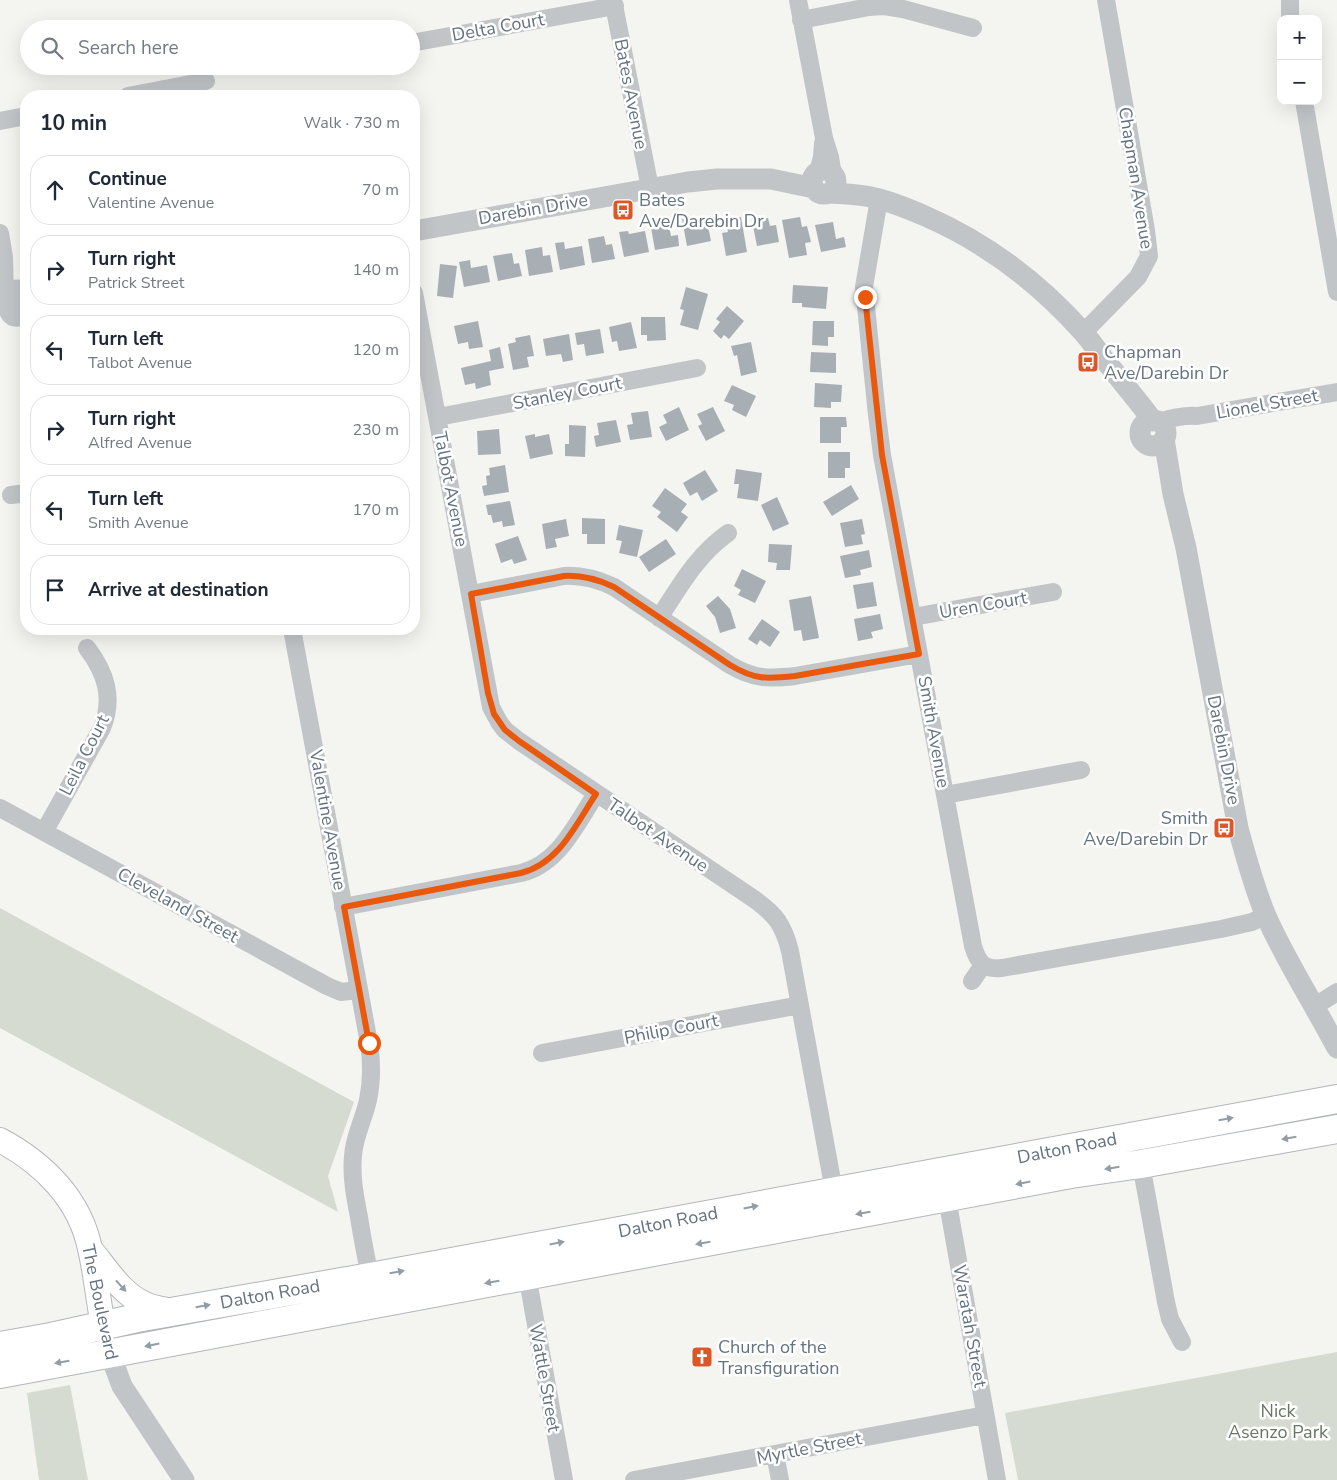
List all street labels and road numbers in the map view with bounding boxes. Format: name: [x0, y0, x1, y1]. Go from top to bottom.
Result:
street label: Delta Court: [450, 7, 547, 47]
street label: Bates Avenue: [609, 37, 653, 151]
street label: Chapman Avenue: [1113, 105, 1159, 251]
street label: Darebin Drive: [476, 188, 590, 230]
street label: Stanley Court: [510, 371, 624, 415]
street label: Lionel Street: [1214, 383, 1320, 425]
street label: Talbot Avenue: [428, 429, 474, 549]
street label: Uren Court: [937, 585, 1029, 625]
street label: Smith Avenue: [912, 674, 956, 790]
street label: Darebin Drive: [1202, 693, 1246, 807]
street label: Leila Court: [53, 710, 115, 800]
street label: Valentine Avenue: [304, 747, 352, 892]
street label: Talbot Avenue: [603, 792, 713, 878]
street label: Cleveland Street: [113, 862, 243, 949]
street label: Philip Court: [622, 1008, 721, 1050]
street label: Dalton Road: [1015, 1127, 1119, 1169]
street label: Dalton Road: [616, 1201, 720, 1243]
street label: The Boulevard: [76, 1242, 124, 1362]
street label: Waratah Street: [947, 1263, 993, 1390]
street label: Dalton Road: [218, 1273, 322, 1315]
street label: Wattle Street: [524, 1322, 566, 1435]
street label: Myrtle Street: [754, 1426, 864, 1470]

